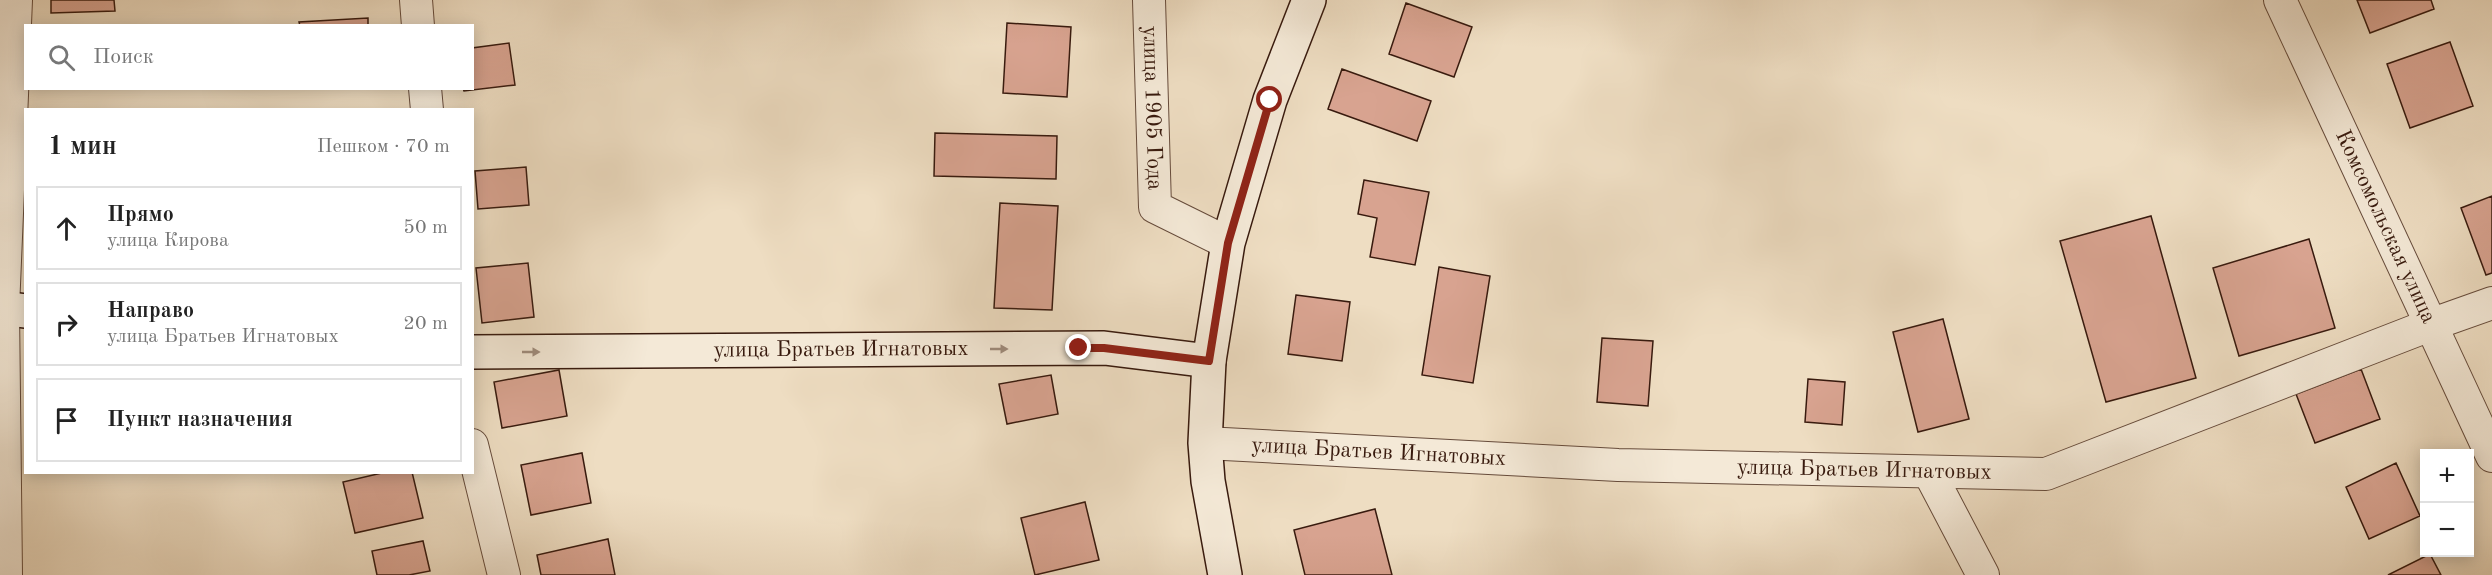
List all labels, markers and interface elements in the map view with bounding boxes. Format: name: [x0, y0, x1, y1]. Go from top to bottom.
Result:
search box: [24, 24, 474, 90]
street label: улица 1905 Года: [1139, 25, 1166, 191]
icon: search: [45, 41, 78, 74]
text: Поиск: [93, 46, 154, 68]
route start: [1256, 86, 1282, 112]
street label: Комсомольская улица: [2331, 127, 2440, 327]
text: 1 мин: [48, 134, 117, 160]
text: Пешком · 70 m: [317, 137, 450, 157]
text: Прямо: [107, 204, 174, 226]
icon: ahead: [50, 212, 83, 245]
text: 50 m: [403, 218, 448, 238]
text: улица Кирова: [107, 231, 229, 251]
text: Направо: [107, 300, 194, 322]
icon: right: [50, 308, 83, 341]
text: 20 m: [403, 314, 448, 334]
text: улица Братьев Игнатовых: [107, 327, 339, 347]
route end: [1065, 334, 1091, 360]
street label: улица Братьев Игнатовых: [713, 338, 969, 361]
one-way arrow: [989, 344, 1008, 354]
one-way arrow: [521, 347, 540, 357]
icon: arrive: [50, 404, 83, 437]
text: Пункт назначения: [107, 409, 293, 431]
street label: улица Братьев Игнатовых: [1251, 434, 1507, 470]
map controls: [2420, 449, 2474, 557]
button: +: [2420, 449, 2474, 503]
street label: улица Братьев Игнатовых: [1737, 457, 1992, 484]
button: −: [2420, 503, 2474, 557]

